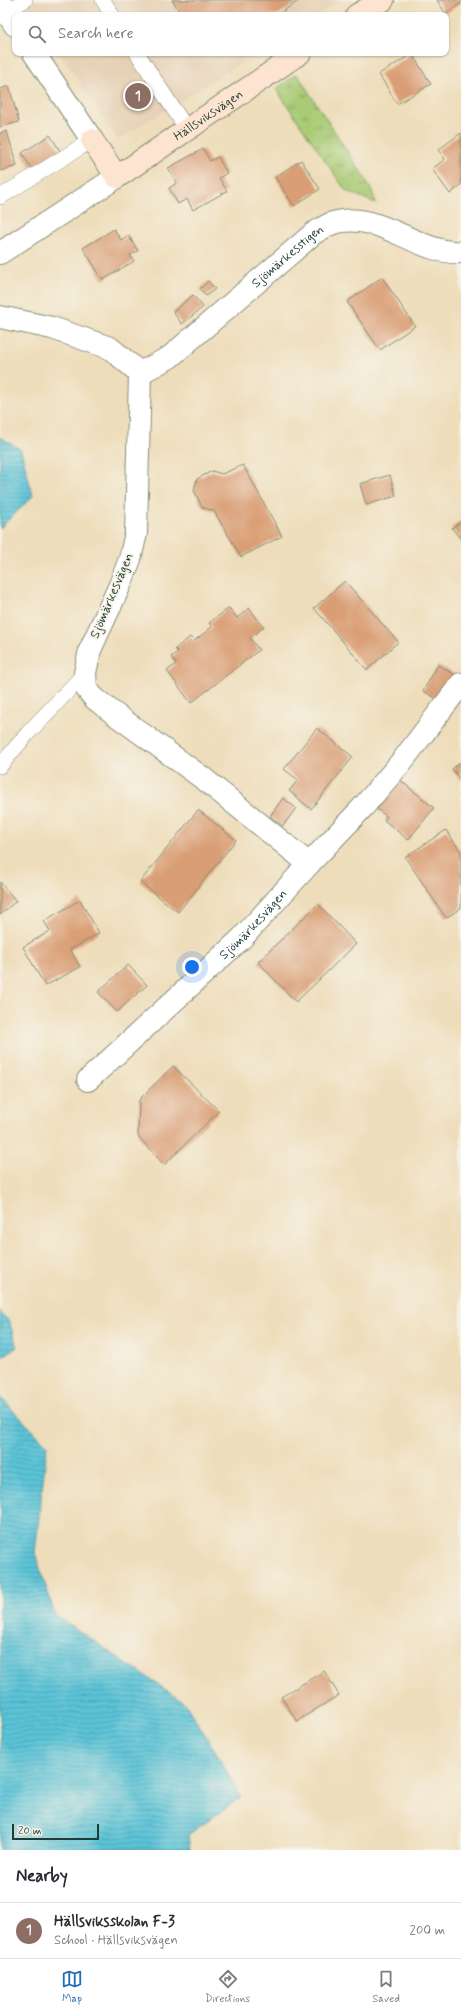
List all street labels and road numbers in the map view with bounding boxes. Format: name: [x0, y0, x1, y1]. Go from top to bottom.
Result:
street label: Hällsviksvägen: [170, 86, 246, 145]
street label: Sjömärkesstigen: [248, 221, 327, 292]
street label: Sjömärkesvägen: [86, 551, 138, 641]
street label: Sjömärkesvägen: [216, 885, 291, 963]

